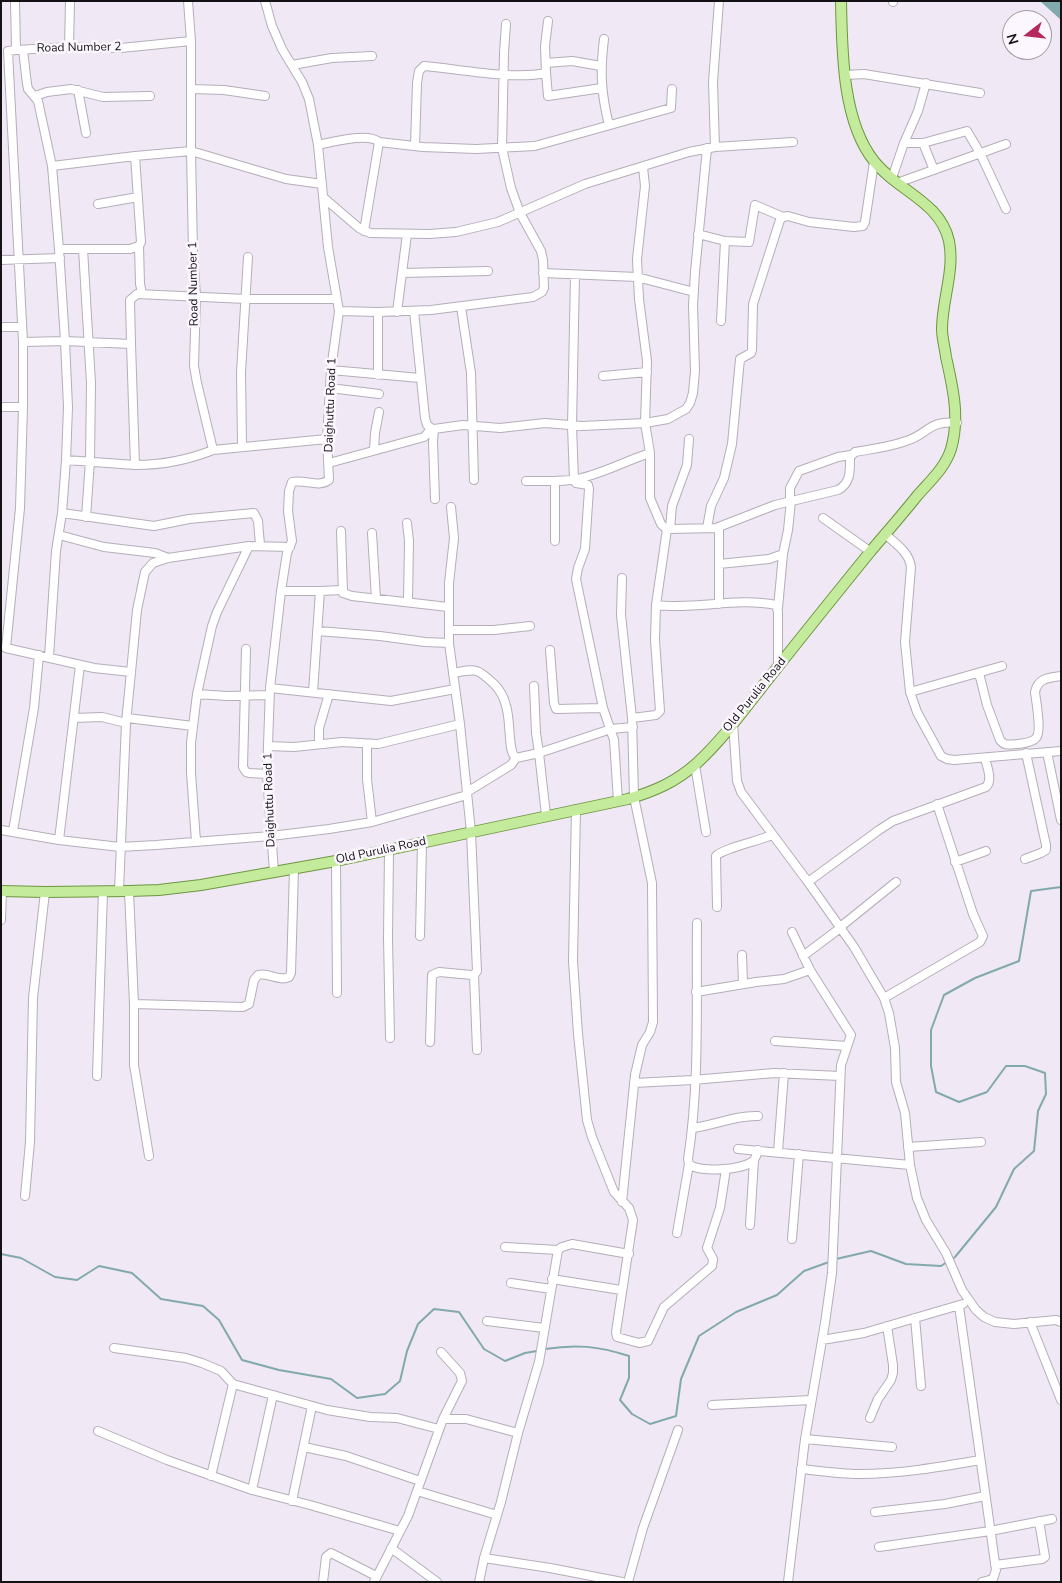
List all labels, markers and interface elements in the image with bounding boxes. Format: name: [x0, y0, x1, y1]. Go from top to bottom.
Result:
north arrow: [1002, 10, 1052, 60]
text: N: [1002, 31, 1024, 47]
street label: Road Number 2: [36, 40, 122, 56]
street label: Road Number 1: [186, 241, 202, 327]
street label: Daighuttu Road 1: [322, 357, 340, 453]
street label: Old Purulia Road: [721, 655, 789, 735]
street label: Daighuttu Road 1: [261, 752, 279, 848]
street label: Old Purulia Road: [335, 834, 427, 868]

